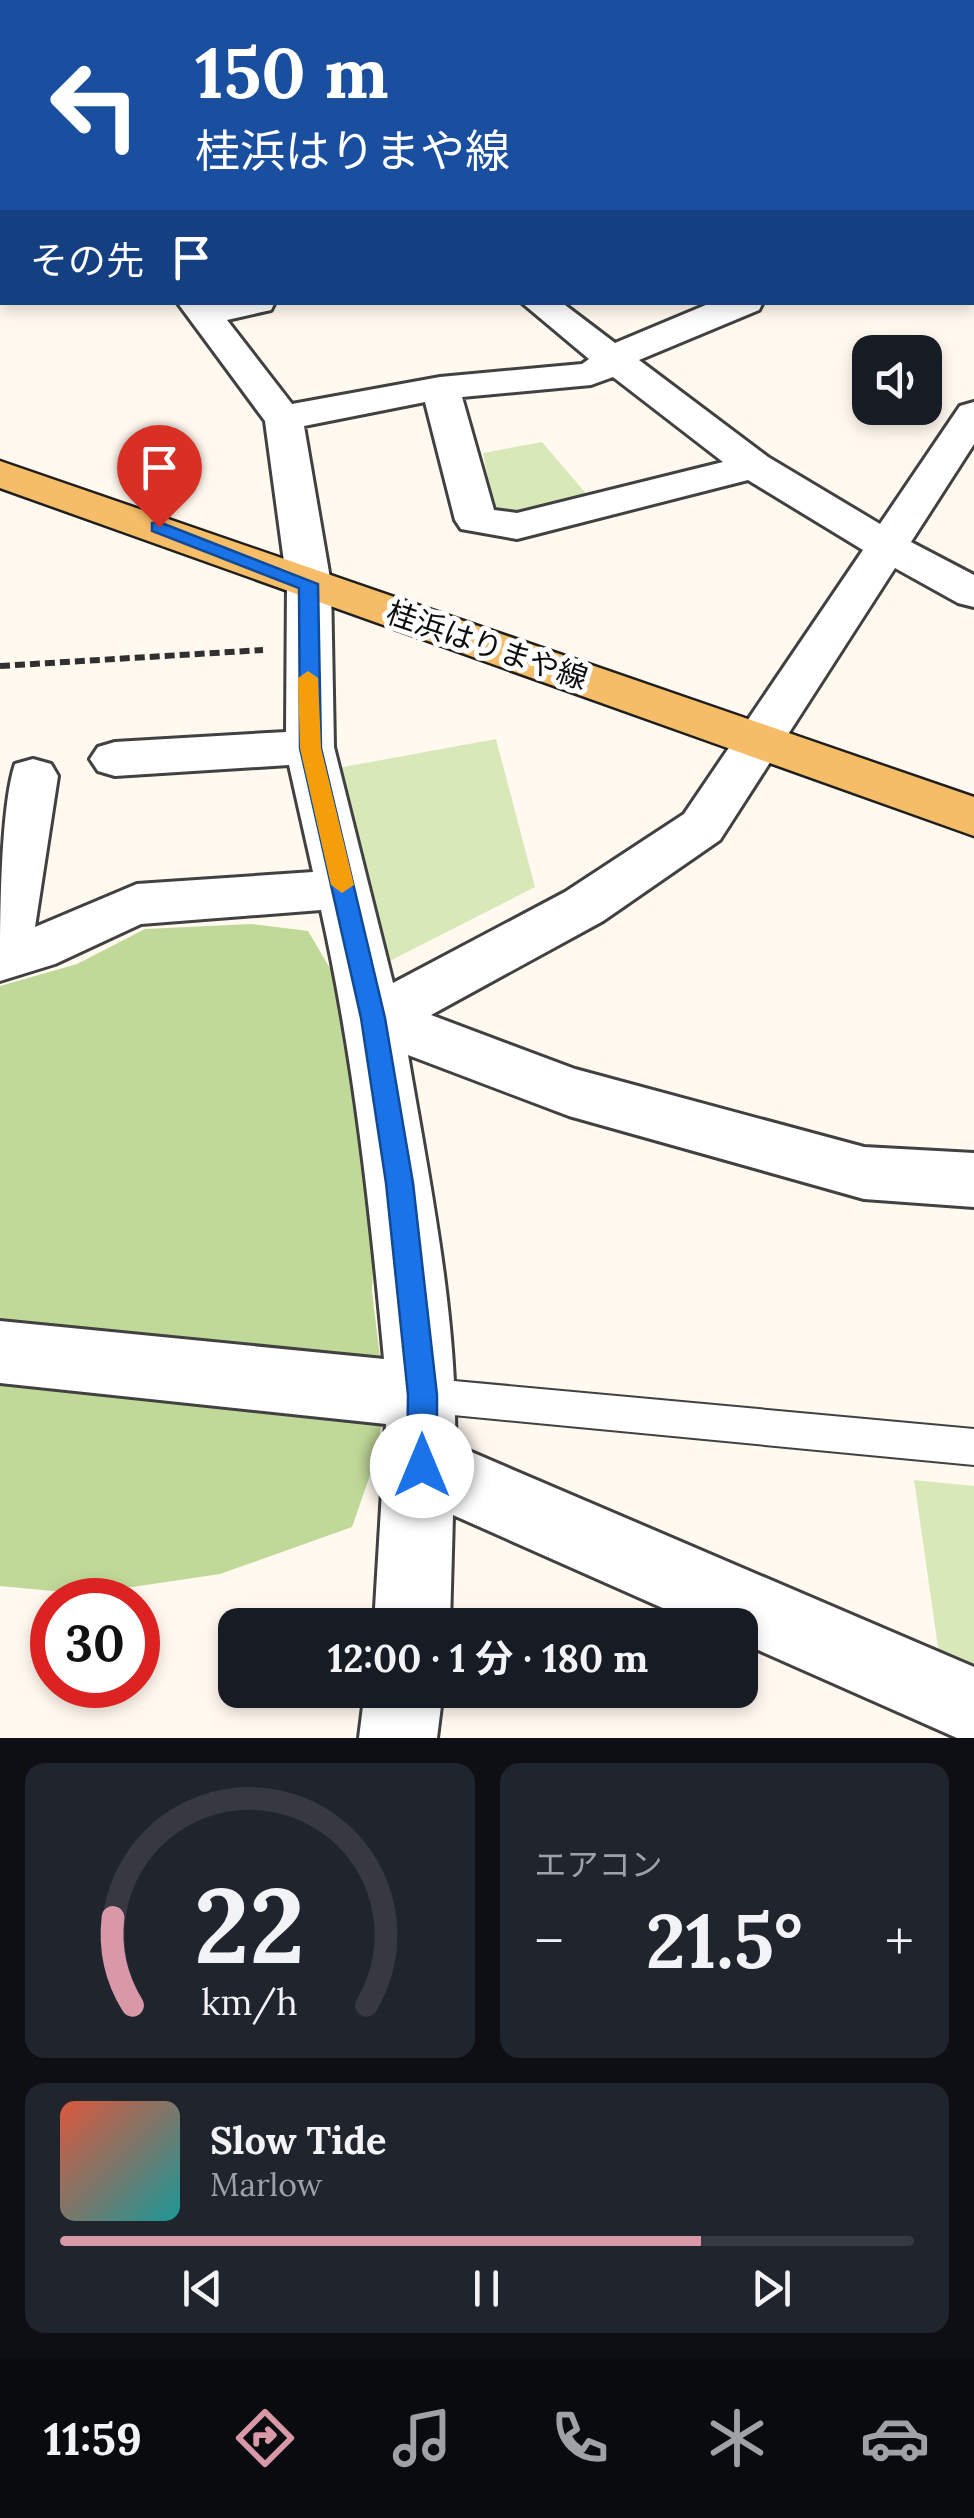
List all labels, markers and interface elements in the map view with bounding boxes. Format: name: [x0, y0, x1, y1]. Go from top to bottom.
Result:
text: 150 m: [195, 28, 389, 117]
icon: left: [30, 40, 160, 170]
text: 桂浜はりまや線: [195, 122, 510, 179]
icon: arrive: [164, 230, 219, 285]
text: その先: [30, 236, 144, 284]
map controls: [852, 335, 942, 425]
button: sound: [852, 335, 942, 425]
pin: [117, 425, 202, 528]
icon: arrive: [132, 440, 187, 495]
street label: 桂浜はりまや線: [382, 593, 593, 697]
position arrow: [370, 1414, 474, 1518]
speed limit sign: 30: [30, 1578, 160, 1708]
text: 12:00 · 1 分 · 180 m: [328, 1634, 648, 1682]
text: エアコン: [535, 1844, 663, 1885]
text: 22: [194, 1858, 305, 1991]
text: 21.5°: [646, 1893, 803, 1989]
text: −: [535, 1906, 564, 1976]
text: +: [885, 1906, 914, 1976]
text: km/h: [201, 1979, 298, 2025]
text: Slow Tide: [210, 2116, 387, 2164]
text: Marlow: [210, 2164, 322, 2205]
icon: previous: [175, 2261, 230, 2316]
icon: pause: [459, 2261, 514, 2316]
icon: next: [744, 2261, 799, 2316]
icon: directions: [230, 2403, 300, 2473]
icon: music: [387, 2403, 457, 2473]
icon: phone: [545, 2403, 615, 2473]
icon: climate: [702, 2403, 772, 2473]
icon: car: [860, 2403, 930, 2473]
text: 11:59: [44, 2410, 142, 2467]

